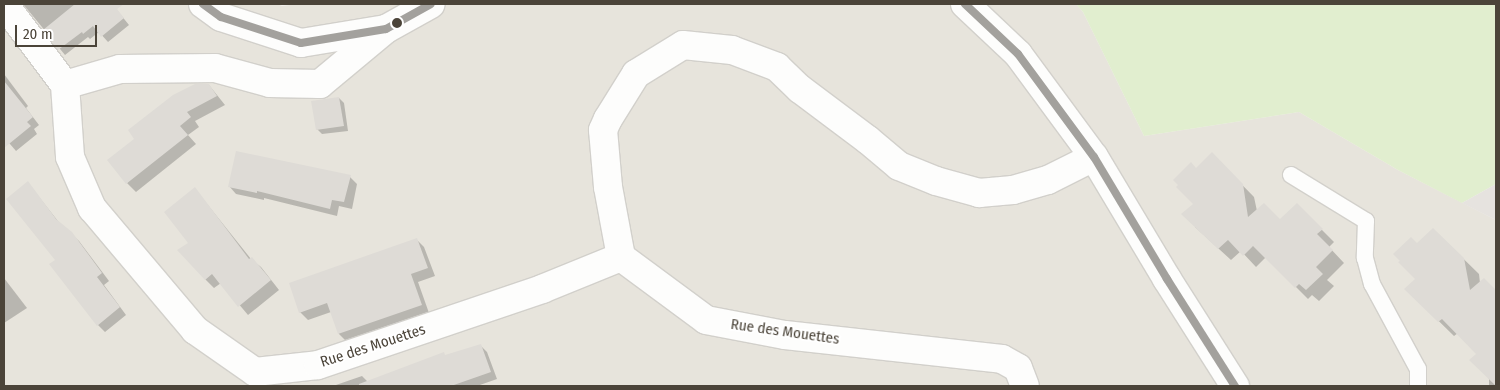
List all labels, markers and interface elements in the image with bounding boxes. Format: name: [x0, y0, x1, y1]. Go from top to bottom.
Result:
scale bar: [18, 15, 100, 47]
unlabelled marker: [392, 18, 402, 28]
text: 20 m: [23, 25, 53, 43]
street label: Rue des Mouettes: [730, 315, 840, 349]
street label: Rue des Mouettes: [318, 321, 428, 371]

